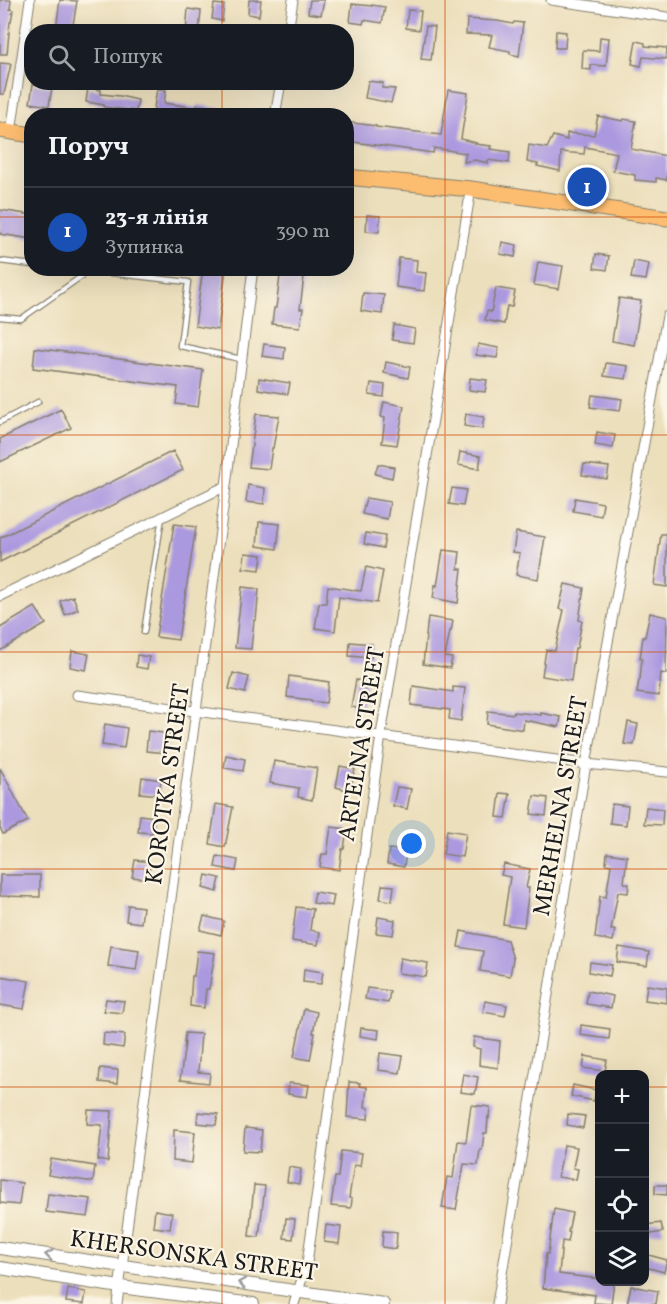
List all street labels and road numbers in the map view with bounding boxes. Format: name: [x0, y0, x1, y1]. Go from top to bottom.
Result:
street label: ARTELNA STREET: [331, 645, 395, 844]
street label: KOROTKA STREET: [138, 682, 200, 887]
street label: MERHELNA STREET: [526, 694, 598, 919]
street label: KHERSONSKA STREET: [68, 1223, 320, 1291]

